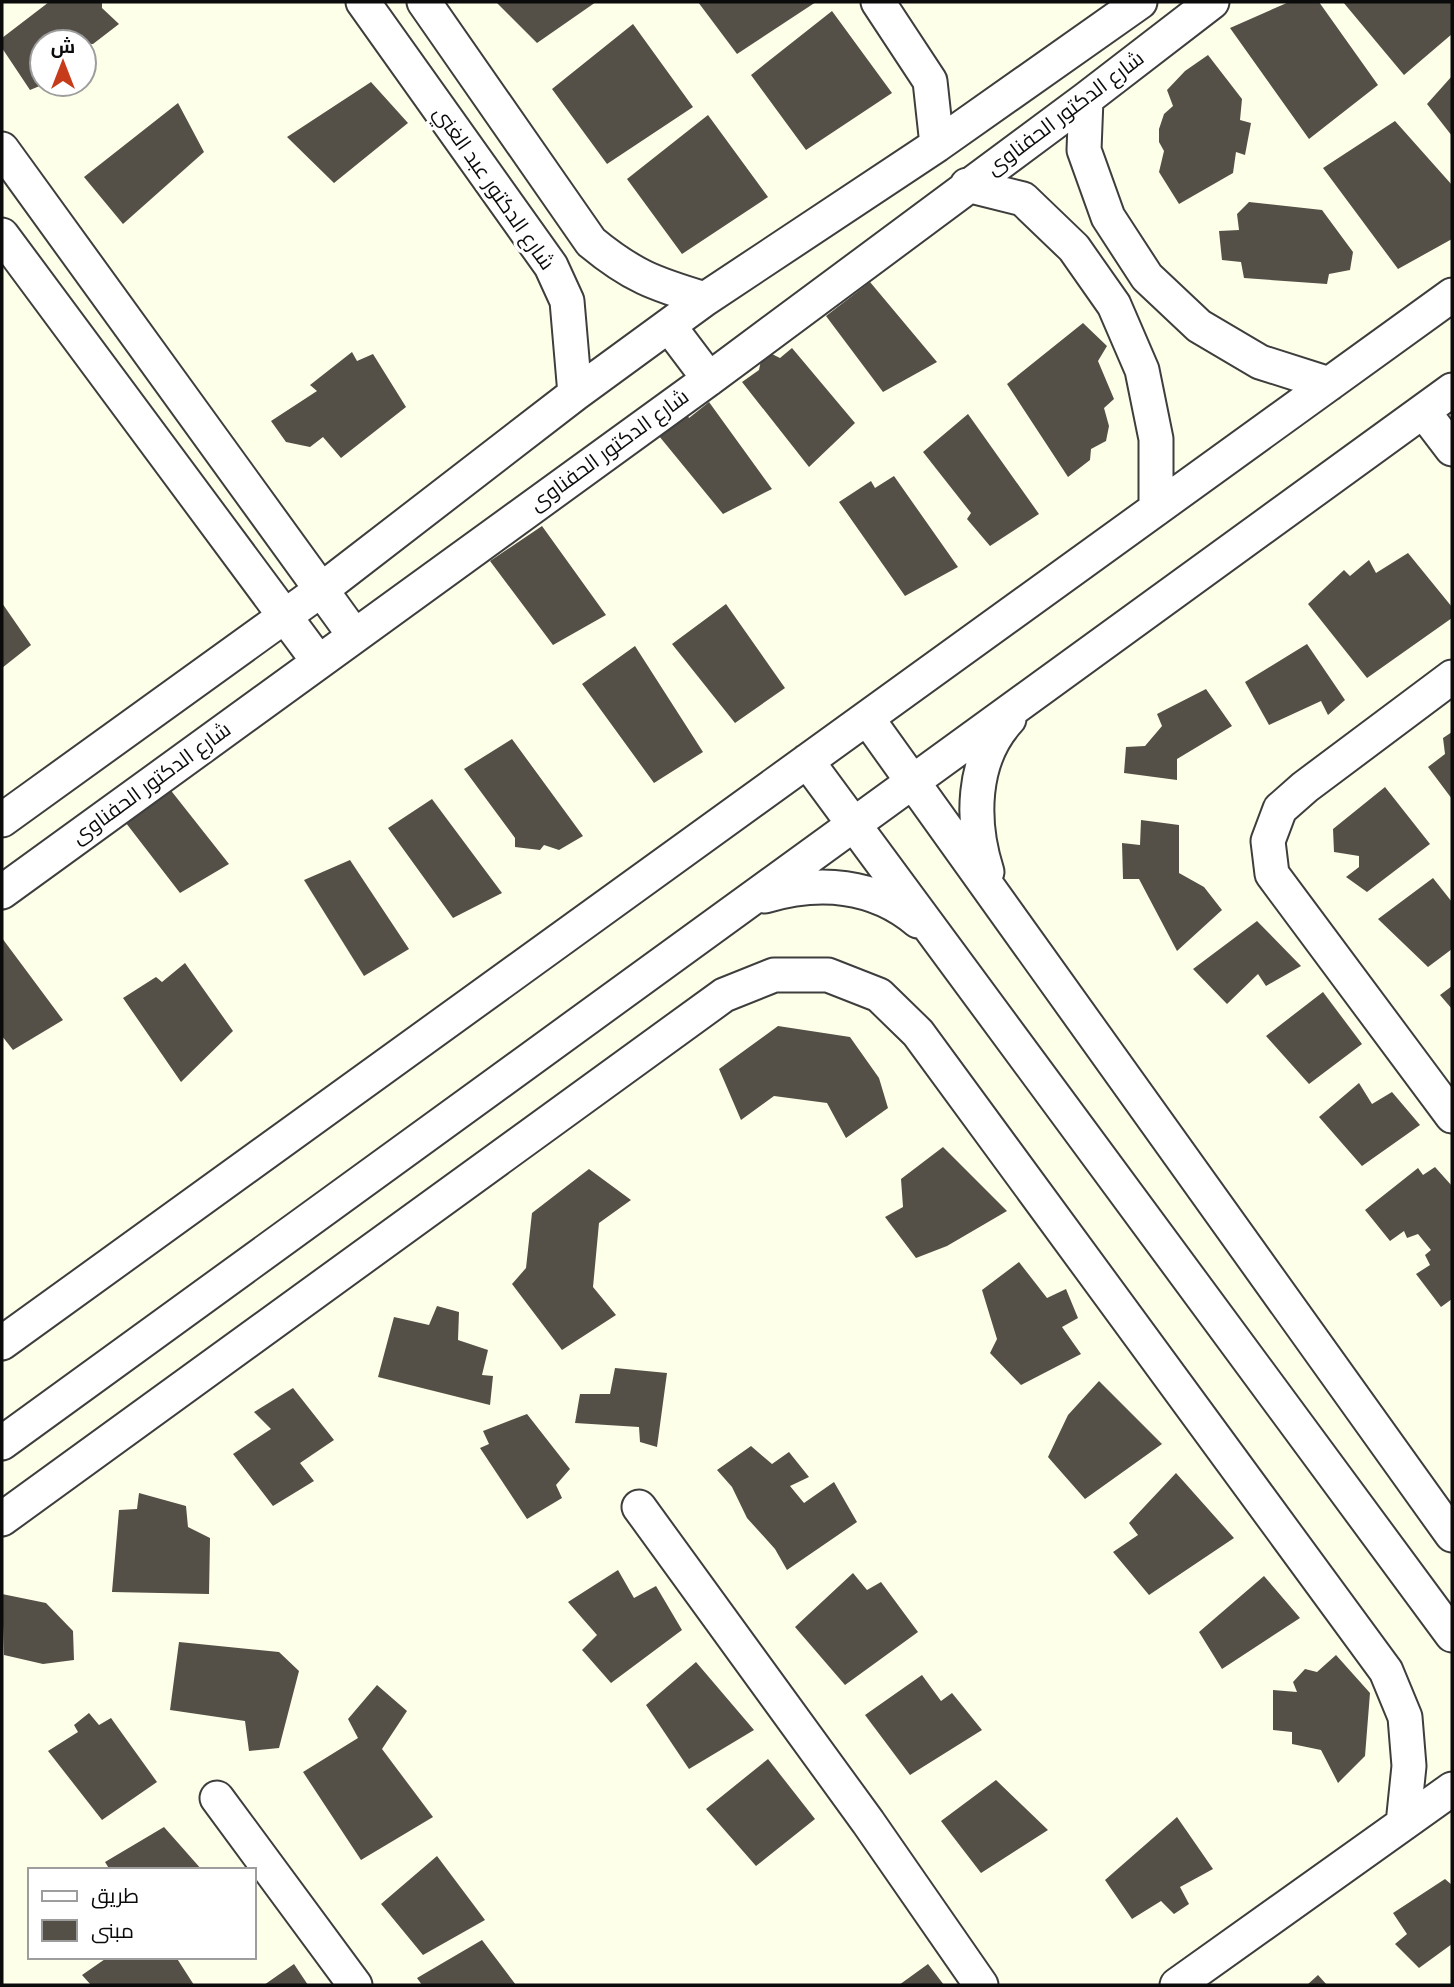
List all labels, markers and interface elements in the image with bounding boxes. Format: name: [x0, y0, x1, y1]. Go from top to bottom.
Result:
north arrow: [28, 28, 98, 98]
text: ش: [51, 32, 75, 58]
street label: شارع الدكتور الحفناوى: [979, 43, 1150, 182]
street label: شارع الدكتور عبد الغني: [425, 99, 563, 277]
street label: شارع الدكتور الحفناوى: [522, 381, 694, 517]
street label: شارع الدكتور الحفناوى: [64, 714, 236, 850]
legend: [28, 1868, 256, 1959]
text: طريق: [91, 1880, 139, 1909]
text: مبنى: [91, 1915, 134, 1944]

